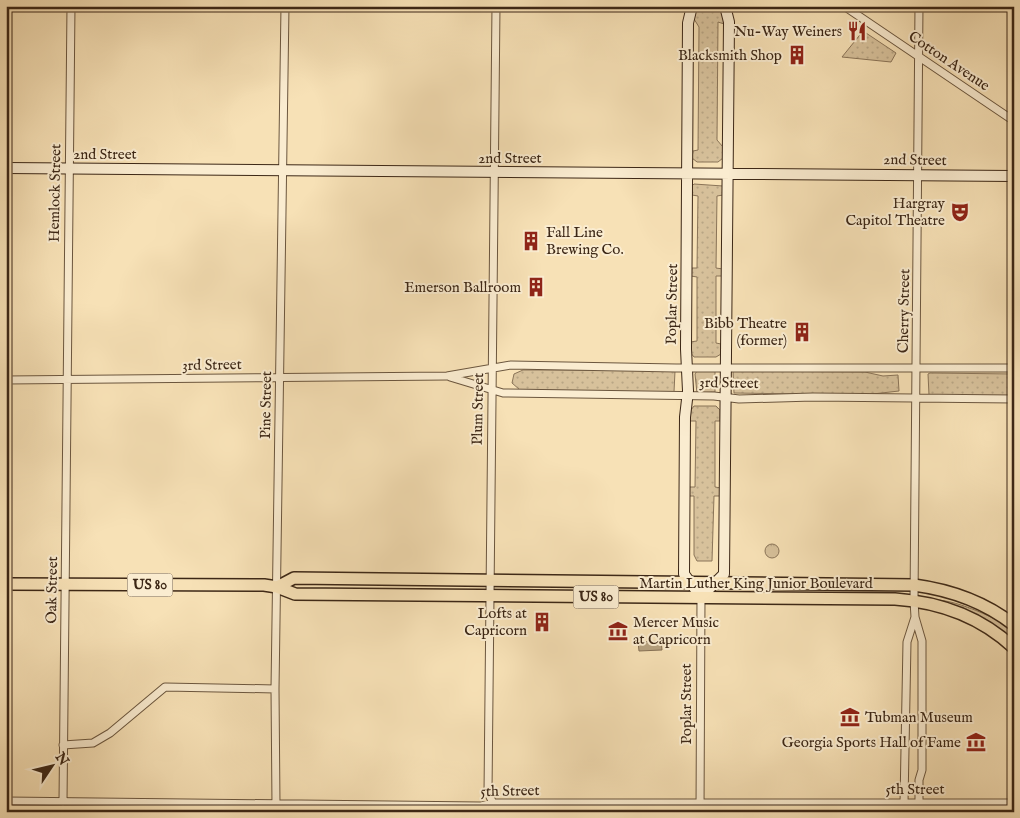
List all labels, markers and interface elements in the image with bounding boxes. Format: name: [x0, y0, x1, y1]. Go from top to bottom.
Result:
restaurant icon: Nu-Way Weiners: [846, 20, 868, 42]
place label: Nu-Way Weiners: [734, 22, 842, 41]
street label: Cotton Avenue: [905, 27, 993, 95]
building icon: Blacksmith Shop: [786, 44, 808, 66]
place label: Blacksmith Shop: [678, 46, 782, 65]
street label: Hemlock Street: [45, 144, 65, 242]
street label: 2nd Street: [73, 145, 137, 164]
street label: 2nd Street: [478, 149, 542, 168]
street label: 2nd Street: [883, 150, 947, 170]
place label: Hargray Capitol Theatre: [845, 194, 946, 230]
theatre icon: Hargray Capitol Theatre: [949, 201, 971, 223]
place label: Fall Line Brewing Co.: [546, 223, 624, 259]
building icon: Fall Line Brewing Co.: [520, 230, 542, 252]
street label: Poplar Street: [662, 263, 682, 345]
street label: Cherry Street: [894, 269, 914, 353]
building icon: Emerson Ballroom: [525, 276, 547, 298]
place label: Emerson Ballroom: [404, 278, 521, 297]
place label: Bibb Theatre (former): [704, 314, 787, 350]
building icon: Bibb Theatre (former): [791, 321, 813, 343]
street label: 3rd Street: [182, 355, 242, 375]
street label: Pine Street: [256, 371, 276, 439]
street label: Plum Street: [468, 373, 488, 445]
street label: 3rd Street: [699, 373, 759, 393]
street label: Oak Street: [42, 556, 62, 624]
road number: US 80: [128, 574, 172, 596]
street label: Martin Luther King Junior Boulevard: [639, 574, 874, 593]
road number: US 80: [574, 586, 618, 608]
place label: Lofts at Capricorn: [464, 604, 527, 640]
building icon: Lofts at Capricorn: [531, 611, 553, 633]
place label: Mercer Music at Capricorn: [633, 613, 719, 649]
museum icon: Mercer Music at Capricorn: [607, 620, 629, 642]
street label: Poplar Street: [677, 663, 696, 745]
museum icon: Tubman Museum: [839, 706, 861, 728]
place label: Tubman Museum: [865, 708, 973, 727]
museum icon: Georgia Sports Hall of Fame: [965, 731, 987, 753]
place label: Georgia Sports Hall of Fame: [782, 733, 961, 752]
north arrow: [28, 740, 78, 790]
text: N: [50, 748, 73, 769]
street label: 5th Street: [885, 780, 945, 799]
street label: 5th Street: [480, 781, 540, 801]

